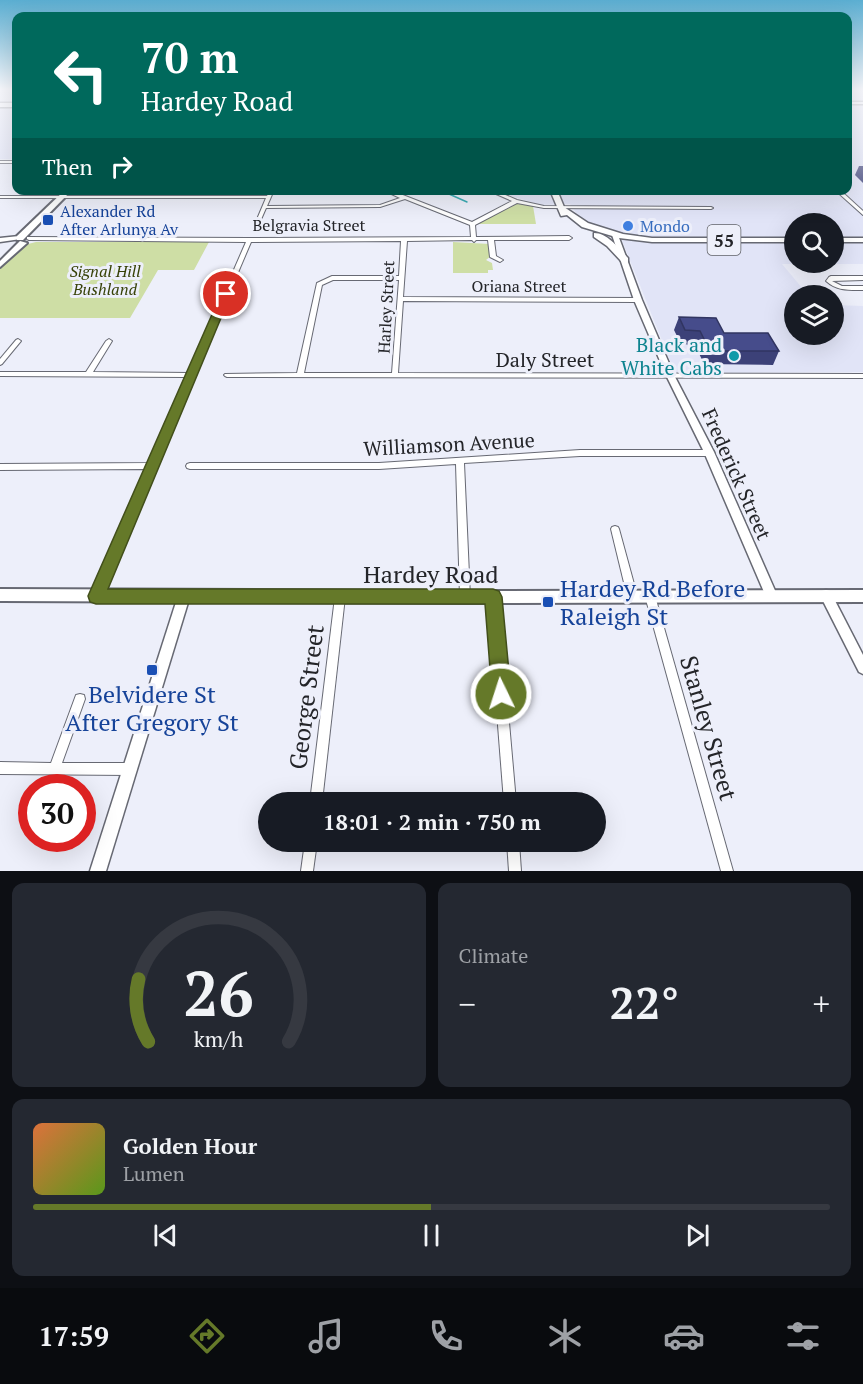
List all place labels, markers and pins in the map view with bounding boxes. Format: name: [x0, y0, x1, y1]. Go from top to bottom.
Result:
place label: Alexander Rd After Arlunya Av: [60, 200, 179, 240]
marker: Alexander Rd After Arlunya Av: [41, 213, 55, 227]
place label: Mondo: [640, 215, 690, 237]
marker: Mondo: [621, 219, 635, 233]
pin: [200, 268, 251, 319]
place label: Black and White Cabs: [621, 331, 722, 381]
marker: Black and White Cabs: [727, 349, 741, 363]
place label: Hardey Rd Before Raleigh St: [560, 572, 745, 632]
marker: Hardey Rd Before Raleigh St: [541, 595, 555, 609]
marker: Belvidere St After Gregory St: [145, 663, 159, 677]
place label: Belvidere St After Gregory St: [65, 678, 239, 738]

